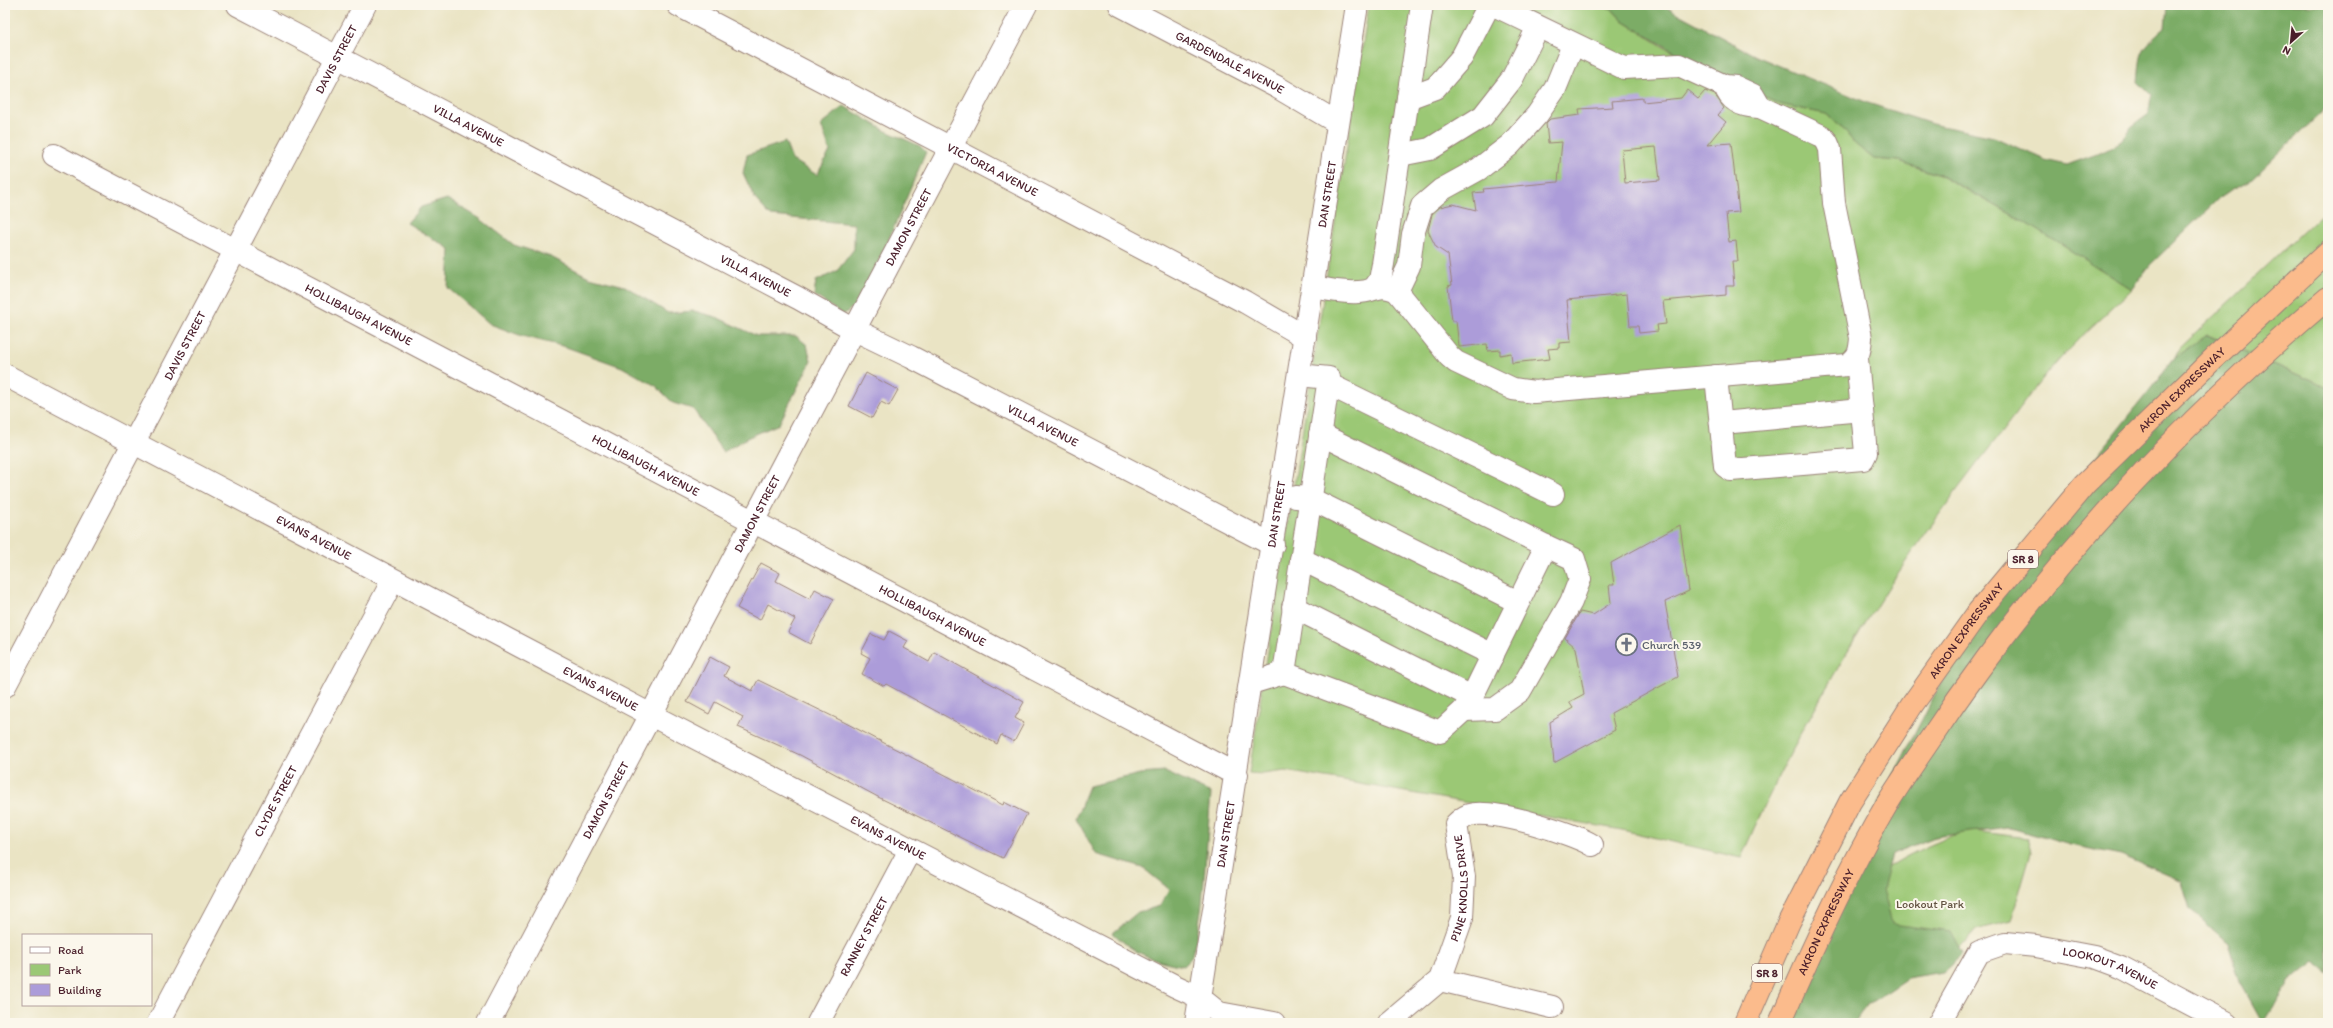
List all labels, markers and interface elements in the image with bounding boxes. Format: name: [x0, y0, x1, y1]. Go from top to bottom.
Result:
street label: DAVIS STREET: [312, 22, 360, 96]
north arrow: [2271, 22, 2311, 62]
street label: GARDENDALE AVENUE: [1173, 28, 1287, 97]
text: N: [2280, 43, 2293, 58]
street label: VILLA AVENUE: [430, 101, 507, 150]
street label: VICTORIA AVENUE: [944, 140, 1041, 199]
street label: DAN STREET: [1315, 160, 1339, 229]
street label: DAMON STREET: [882, 186, 935, 268]
street label: VILLA AVENUE: [718, 251, 794, 300]
street label: HOLLIBAUGH AVENUE: [303, 281, 415, 349]
street label: DAVIS STREET: [161, 308, 209, 383]
street label: AKRON EXPRESSWAY: [2135, 344, 2228, 435]
street label: VILLA AVENUE: [1005, 401, 1081, 450]
street label: HOLLIBAUGH AVENUE: [590, 431, 702, 499]
street label: DAMON STREET: [731, 472, 783, 555]
street label: DAN STREET: [1264, 480, 1289, 549]
street label: EVANS AVENUE: [274, 512, 354, 563]
road number: SR 8: [2008, 550, 2038, 568]
street label: AKRON EXPRESSWAY: [1926, 580, 2007, 681]
street label: HOLLIBAUGH AVENUE: [877, 582, 989, 649]
church icon: Church 539: [1613, 632, 1639, 658]
place label: Church 539: [1642, 638, 1701, 652]
street label: EVANS AVENUE: [561, 663, 641, 714]
street label: DAMON STREET: [580, 759, 632, 841]
street label: CLYDE STREET: [251, 763, 300, 839]
street label: DAN STREET: [1214, 800, 1238, 869]
street label: EVANS AVENUE: [848, 812, 929, 863]
street label: PINE KNOLLS DRIVE: [1447, 834, 1471, 944]
street label: AKRON EXPRESSWAY: [1795, 866, 1857, 977]
street label: RANNEY STREET: [837, 894, 891, 979]
park label: Lookout Park: [1896, 897, 1965, 911]
legend: [22, 934, 152, 1006]
text: Road: [58, 943, 84, 957]
street label: LOOKOUT AVENUE: [2062, 944, 2160, 992]
text: Park: [58, 963, 82, 977]
road number: SR 8: [1752, 964, 1782, 982]
text: Building: [58, 983, 102, 997]

